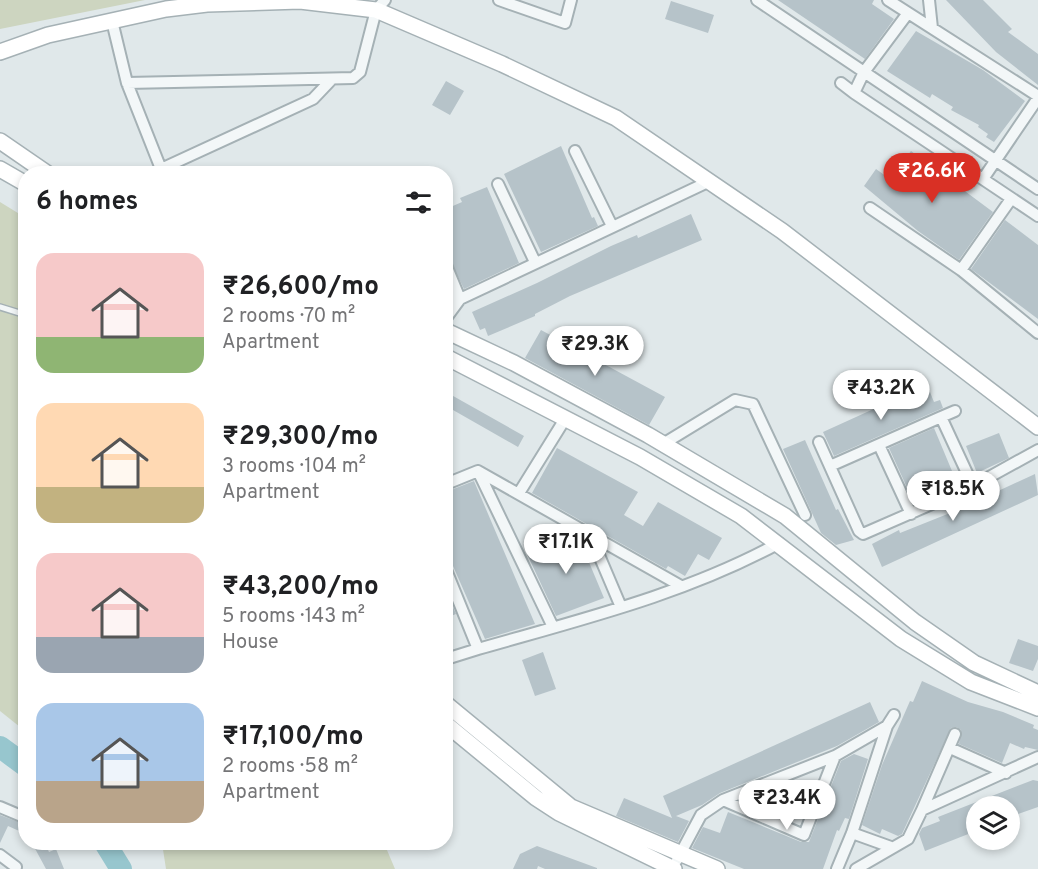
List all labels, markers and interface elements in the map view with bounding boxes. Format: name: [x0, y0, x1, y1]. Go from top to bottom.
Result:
pin: ₹26.6K: [883, 153, 981, 204]
text: ₹26.6K: [898, 159, 966, 185]
text: 6 homes: [36, 186, 138, 219]
icon: filters: [402, 186, 435, 219]
text: ₹26,600/mo: [222, 271, 379, 304]
icon: home: [84, 277, 156, 349]
text: 2 rooms · 70 m²: [222, 304, 355, 330]
pin: ₹29.3K: [546, 326, 644, 377]
text: Apartment: [222, 330, 320, 356]
text: ₹29.3K: [561, 332, 629, 358]
pin: ₹43.2K: [832, 370, 930, 421]
text: ₹43.2K: [847, 376, 915, 402]
text: ₹29,300/mo: [222, 421, 378, 454]
icon: home: [84, 427, 156, 499]
text: 3 rooms · 104 m²: [222, 454, 366, 480]
pin: ₹18.5K: [904, 471, 1002, 522]
text: ₹18.5K: [921, 477, 985, 503]
text: Apartment: [222, 480, 320, 506]
pin: ₹17.1K: [517, 524, 615, 575]
text: ₹17.1K: [538, 530, 594, 556]
text: ₹43,200/mo: [222, 571, 379, 604]
icon: home: [84, 577, 156, 649]
text: 5 rooms · 143 m²: [222, 604, 365, 630]
text: House: [222, 630, 278, 656]
text: ₹17,100/mo: [222, 721, 364, 754]
icon: home: [84, 727, 156, 799]
text: 2 rooms · 58 m²: [222, 754, 358, 780]
text: Apartment: [222, 780, 320, 806]
pin: ₹23.4K: [738, 780, 836, 831]
text: ₹23.4K: [753, 786, 821, 812]
map controls: [966, 796, 1020, 850]
button: layers: [966, 796, 1020, 850]

